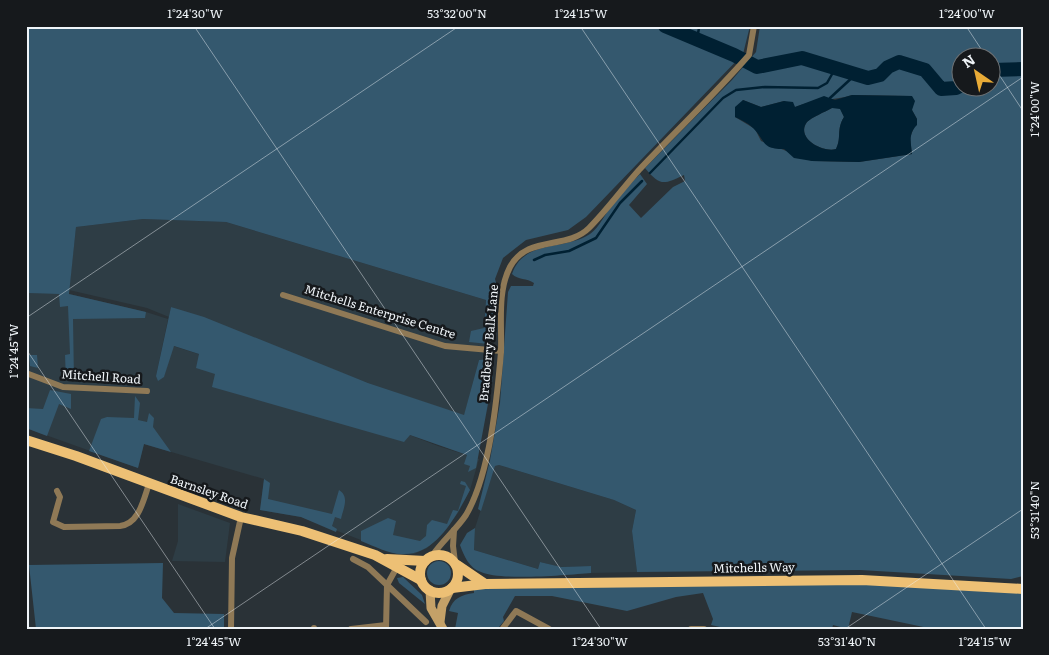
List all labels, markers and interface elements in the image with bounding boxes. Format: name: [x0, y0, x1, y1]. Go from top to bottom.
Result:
text: 1°24'30"W: [167, 4, 223, 22]
text: 53°32'00"N: [427, 4, 487, 22]
text: 1°24'15"W: [554, 4, 608, 22]
text: 1°24'00"W: [939, 4, 995, 22]
north arrow: [952, 48, 1002, 98]
text: N: [958, 49, 979, 72]
text: 1°24'00"W: [1025, 81, 1043, 137]
street label: Mitchells Enterprise Centre: [302, 279, 458, 343]
street label: Bradberry Balk Lane: [474, 284, 502, 402]
text: 1°24'45"W: [4, 324, 22, 378]
street label: Mitchell Road: [61, 364, 142, 388]
street label: Barnsley Road: [168, 469, 251, 513]
text: 53°31'40"N: [1025, 481, 1043, 539]
street label: Mitchells Way: [713, 557, 795, 577]
text: 1°24'45"W: [187, 632, 241, 650]
text: 1°24'30"W: [572, 632, 628, 650]
text: 53°31'40"N: [818, 632, 876, 650]
text: 1°24'15"W: [958, 632, 1012, 650]

